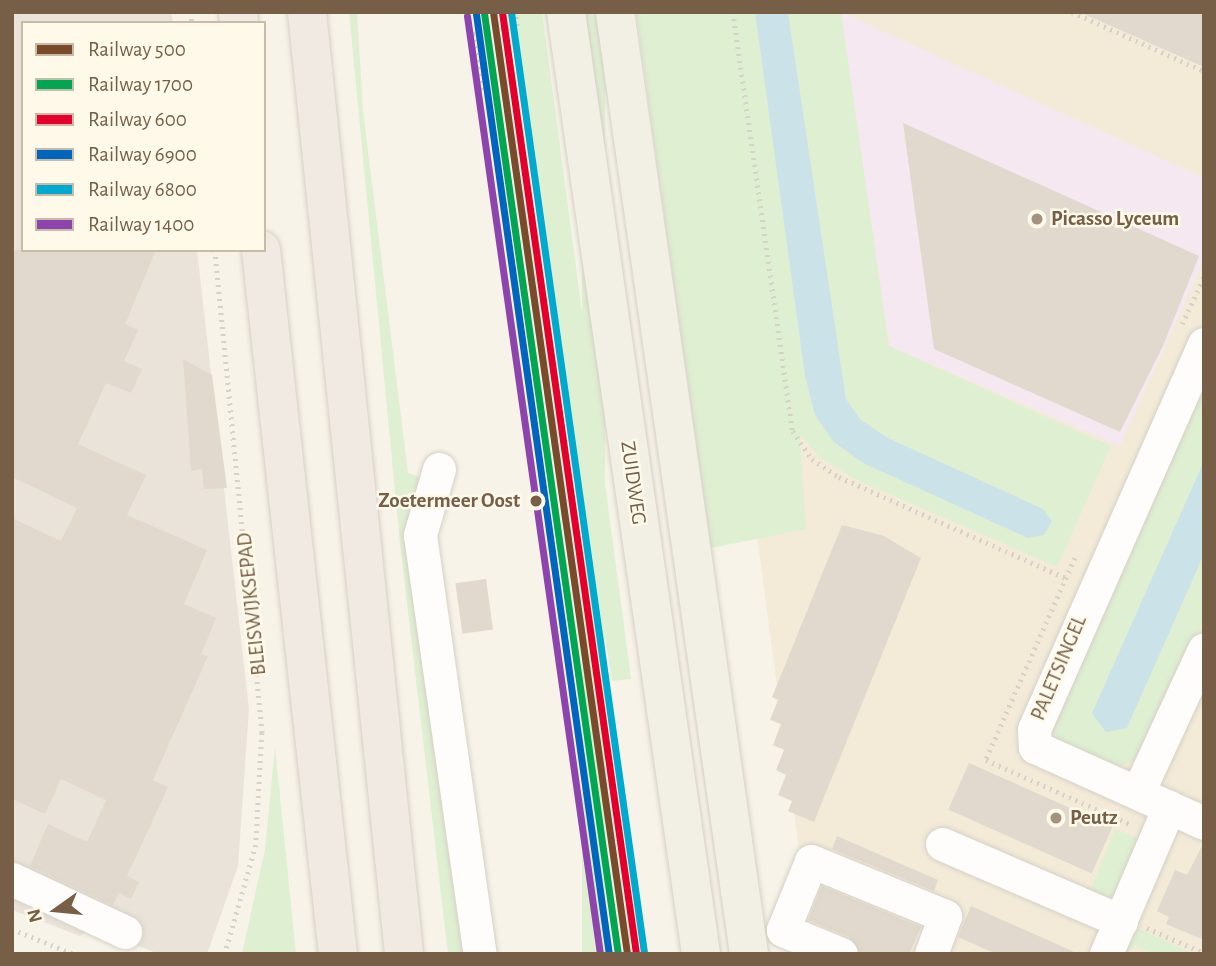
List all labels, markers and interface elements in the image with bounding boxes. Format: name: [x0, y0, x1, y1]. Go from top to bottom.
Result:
legend: [21, 21, 266, 252]
text: Railway 500: [88, 39, 186, 60]
text: Railway 1700: [88, 74, 193, 95]
text: Railway 600: [88, 109, 187, 130]
text: Railway 6900: [88, 144, 197, 165]
text: Railway 6800: [88, 179, 197, 200]
place label: Picasso Lyceum: [1051, 206, 1179, 232]
marker: Picasso Lyceum: [1029, 211, 1045, 227]
text: Railway 1400: [88, 214, 194, 235]
street label: ZUIDWEG: [615, 440, 651, 526]
place label: Zoetermeer Oost: [378, 488, 520, 514]
marker: Zoetermeer Oost: [526, 491, 546, 511]
street label: BLEISWIJKSEPAD: [232, 531, 272, 677]
street label: PALETSINGEL: [1026, 612, 1092, 724]
place label: Peutz: [1070, 805, 1118, 831]
marker: Peutz: [1048, 810, 1064, 826]
north arrow: [21, 875, 91, 945]
text: N: [24, 907, 46, 924]

